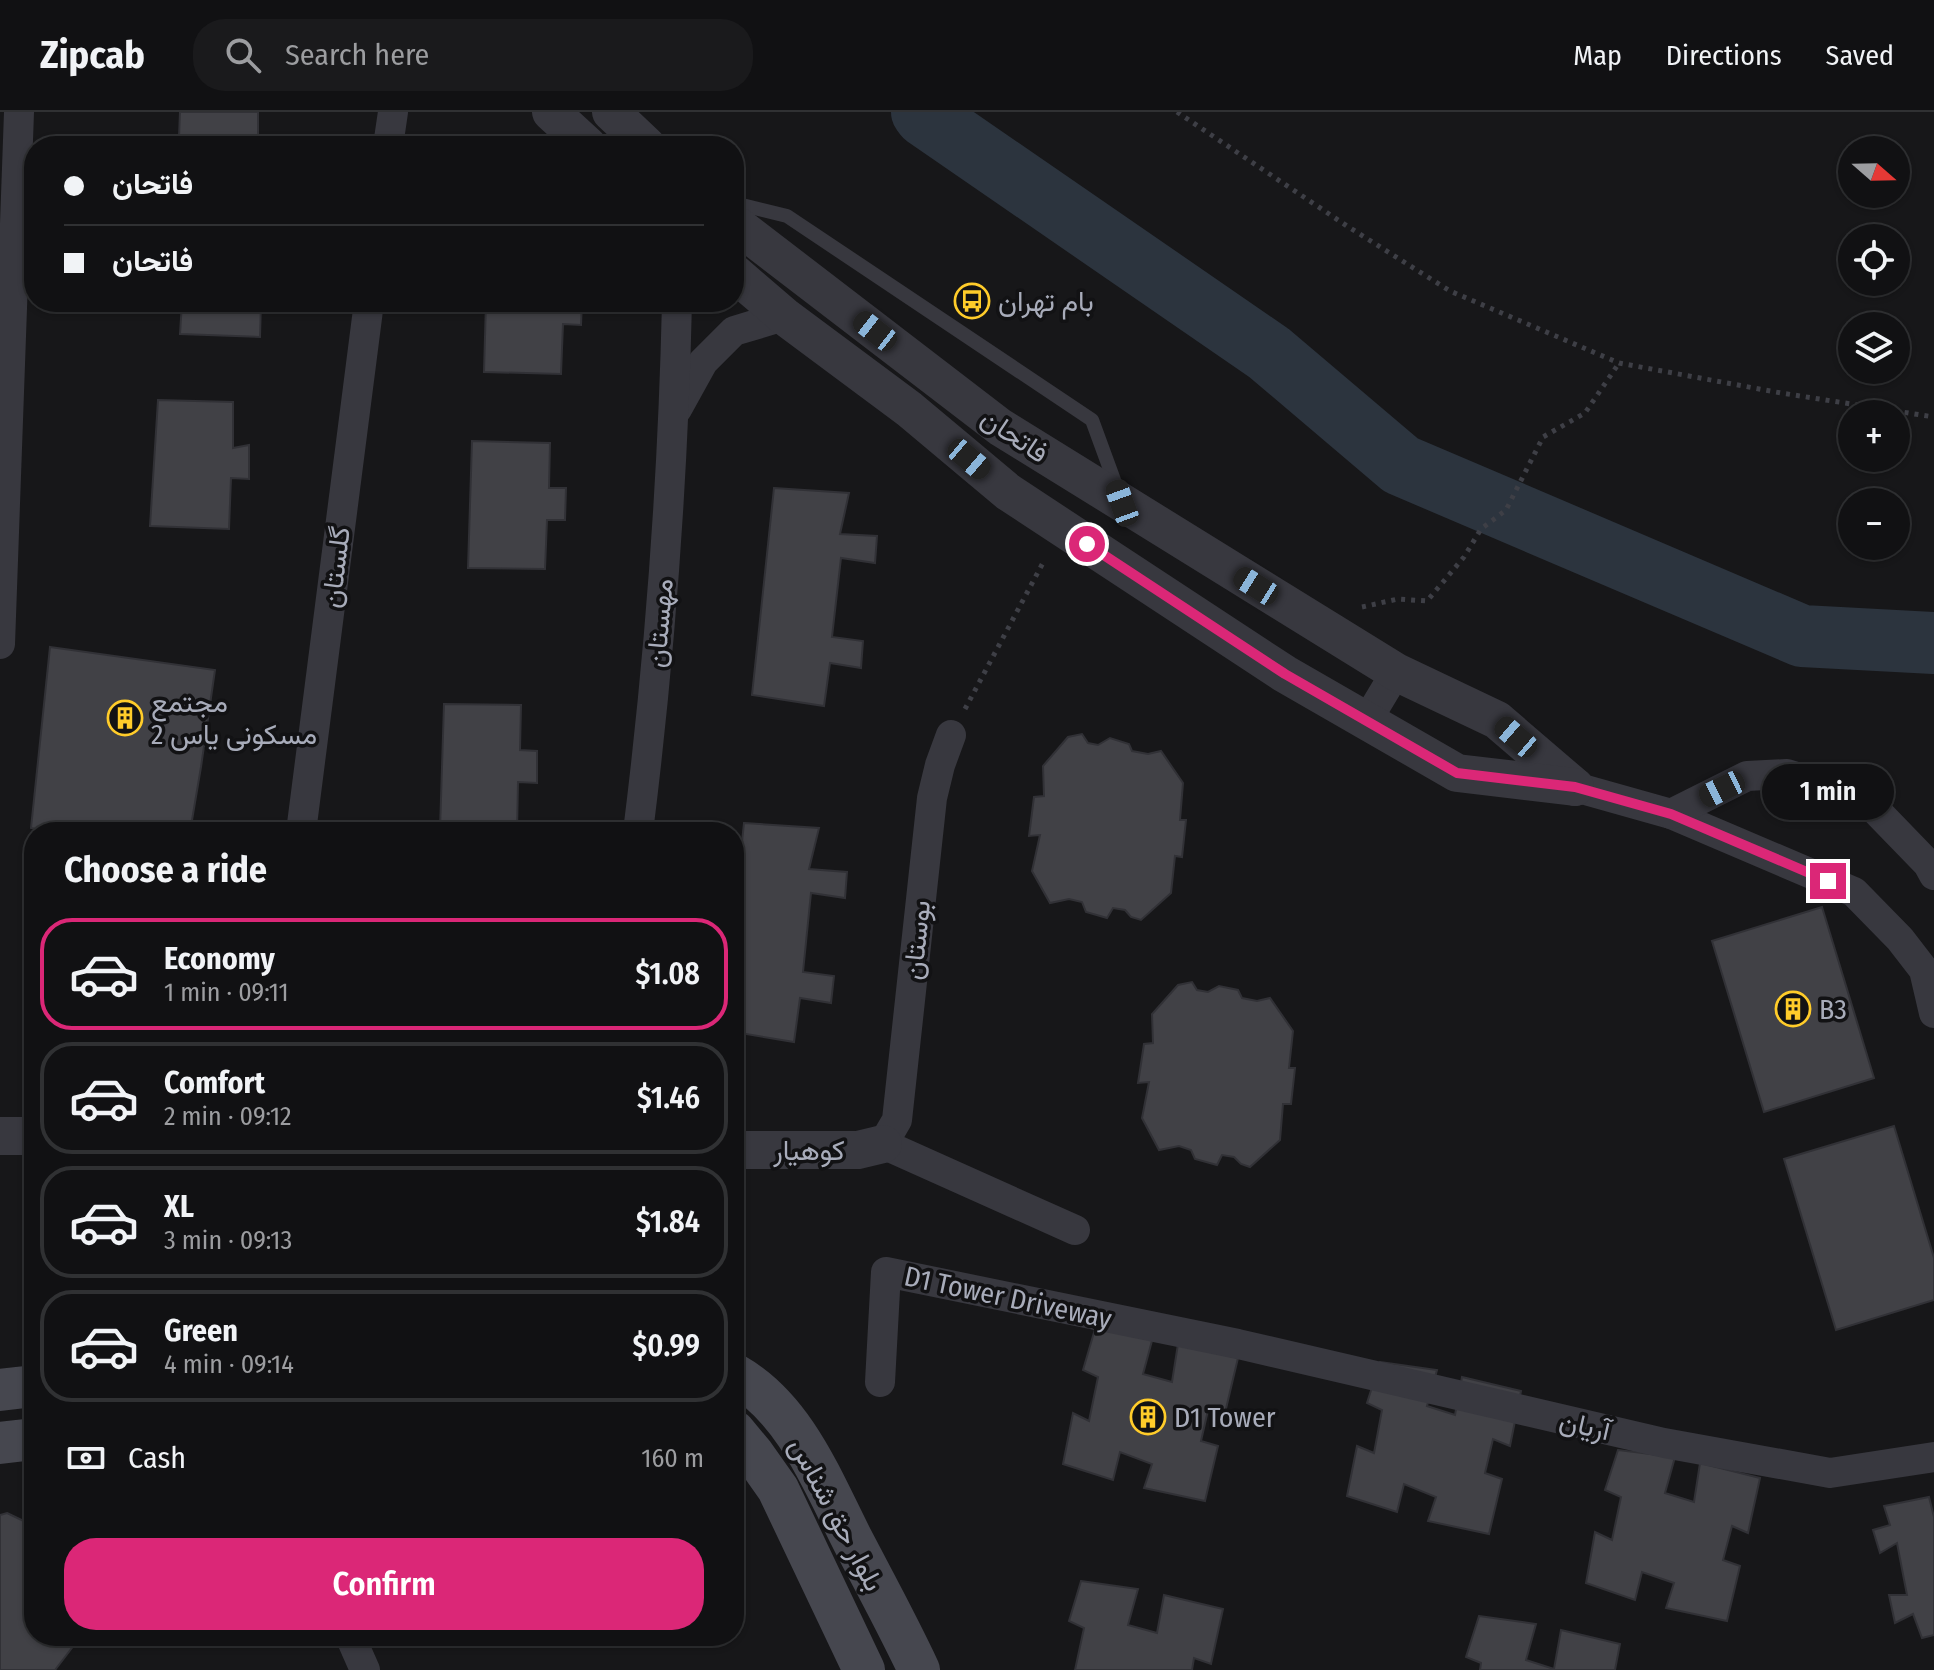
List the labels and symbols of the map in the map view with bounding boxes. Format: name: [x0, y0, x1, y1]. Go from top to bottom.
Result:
north arrow: [1838, 136, 1910, 208]
bus stop icon: بام تهران: [953, 282, 991, 320]
place label: بام تهران: [998, 285, 1094, 320]
car: [849, 307, 901, 355]
street label: فاتحان: [975, 401, 1055, 470]
car: [943, 434, 995, 484]
car: [1103, 476, 1141, 530]
street label: گلستان: [314, 524, 357, 610]
route start: [1069, 526, 1105, 562]
car: [1229, 563, 1283, 609]
street label: مهستان: [639, 577, 681, 669]
place label: مجتمع مسکونی یاس 2: [151, 686, 317, 752]
building icon: مجتمع مسکونی یاس 2: [106, 699, 144, 737]
car: [1490, 712, 1542, 762]
callout: 1 min: [1762, 765, 1894, 821]
car: [1695, 768, 1749, 810]
route end: [1810, 863, 1846, 899]
street label: بوستان: [896, 899, 938, 982]
building icon: B3: [1774, 990, 1812, 1028]
place label: B3: [1819, 993, 1847, 1026]
street label: کوهیار: [772, 1134, 845, 1168]
street label: D1 Tower Driveway: [901, 1259, 1115, 1336]
building icon: D1 Tower: [1129, 1398, 1167, 1436]
place label: D1 Tower: [1174, 1401, 1276, 1434]
street label: آریان: [1556, 1404, 1616, 1449]
street label: بلوار حق شناس: [781, 1432, 891, 1597]

